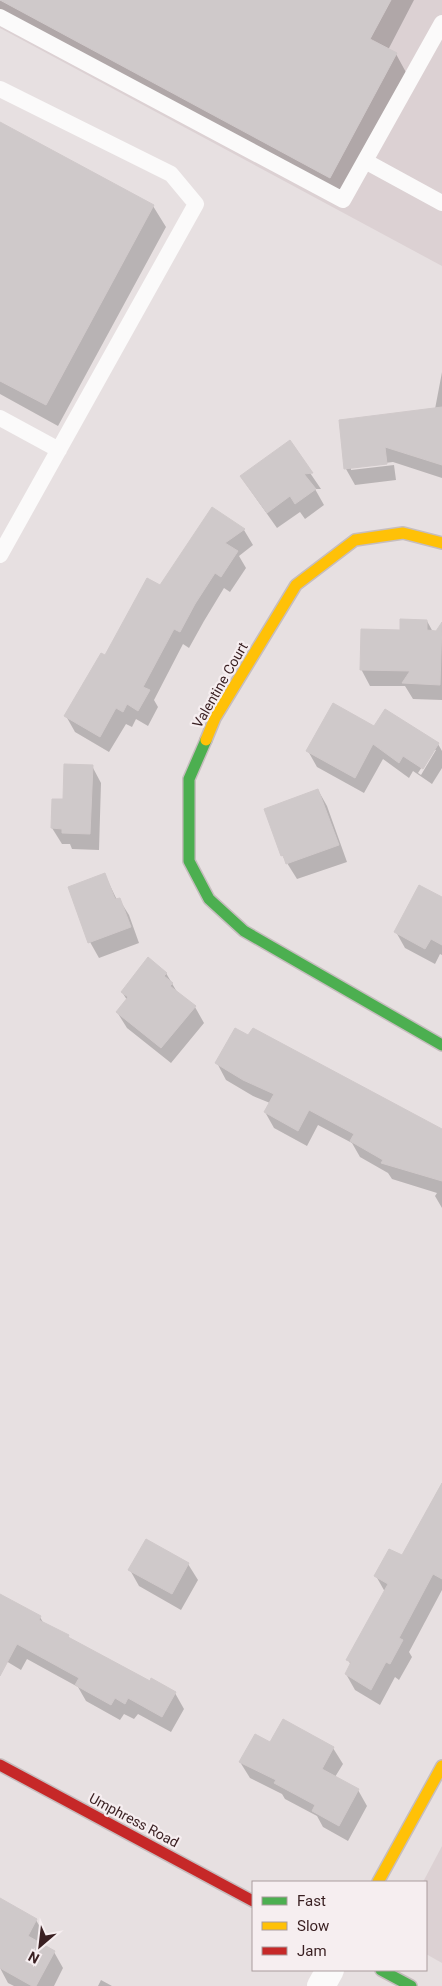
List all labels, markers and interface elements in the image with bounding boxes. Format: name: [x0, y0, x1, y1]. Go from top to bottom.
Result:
street label: Valentine Court: [189, 639, 251, 731]
street label: Umphress Road: [87, 1790, 181, 1850]
legend: [252, 1881, 427, 1971]
text: Fast: [297, 1892, 326, 1910]
text: Slow: [297, 1917, 329, 1935]
north arrow: [15, 1921, 65, 1971]
text: Jam: [297, 1942, 327, 1960]
text: N: [26, 1948, 42, 1967]

